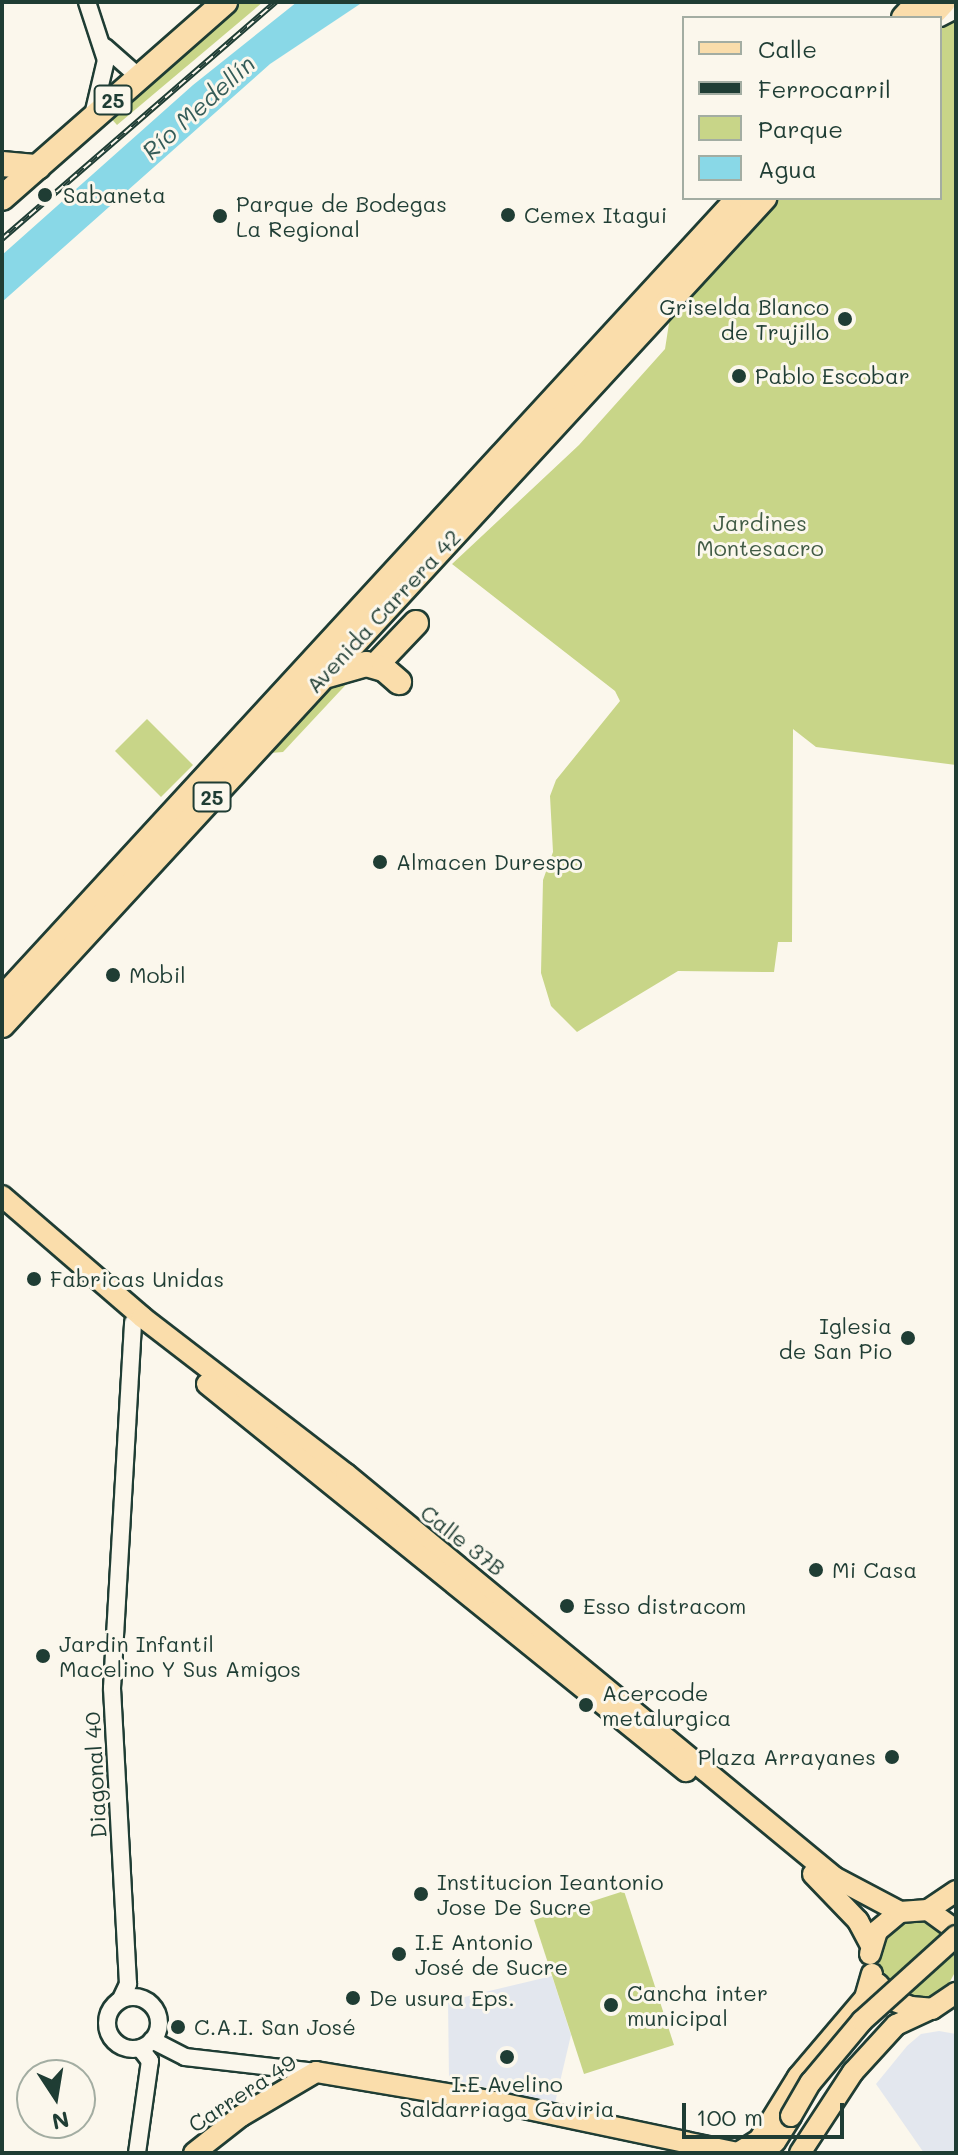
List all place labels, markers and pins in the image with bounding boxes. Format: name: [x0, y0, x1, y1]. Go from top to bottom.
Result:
place label: Sabaneta: [63, 182, 166, 208]
marker: Sabaneta: [34, 184, 56, 206]
place label: Parque de Bodegas La Regional: [236, 190, 447, 242]
place label: Cemex Itagui: [524, 202, 667, 228]
marker: Cemex Itagui: [499, 206, 517, 224]
marker: Parque de Bodegas La Regional: [211, 207, 229, 225]
place label: Griselda Blanco de Trujillo: [659, 293, 829, 344]
marker: Griselda Blanco de Trujillo: [836, 310, 854, 328]
place label: Pablo Escobar: [755, 363, 910, 389]
marker: Pablo Escobar: [730, 367, 748, 385]
place label: Almacen Durespo: [396, 849, 583, 875]
marker: Almacen Durespo: [371, 853, 389, 871]
place label: Mobil: [129, 962, 186, 988]
marker: Mobil: [104, 966, 122, 984]
place label: Fabricas Unidas: [50, 1266, 224, 1292]
marker: Fabricas Unidas: [25, 1270, 43, 1288]
place label: Iglesia de San Pio: [779, 1312, 892, 1364]
marker: Iglesia de San Pio: [899, 1329, 917, 1347]
place label: Mi Casa: [832, 1557, 917, 1583]
marker: Mi Casa: [807, 1561, 825, 1579]
place label: Esso distracom: [583, 1593, 746, 1619]
marker: Esso distracom: [558, 1597, 576, 1615]
place label: Jardin Infantil Macelino Y Sus Amigos: [59, 1630, 301, 1682]
marker: Jardin Infantil Macelino Y Sus Amigos: [34, 1647, 52, 1665]
place label: Acercode metalurgica: [602, 1679, 731, 1730]
marker: Acercode metalurgica: [577, 1696, 595, 1714]
place label: Plaza Arrayanes: [698, 1744, 876, 1770]
marker: Plaza Arrayanes: [883, 1748, 901, 1766]
place label: Institucion Ieantonio Jose De Sucre: [437, 1868, 663, 1920]
marker: Institucion Ieantonio Jose De Sucre: [412, 1885, 430, 1903]
place label: I.E Antonio José de Sucre: [415, 1928, 568, 1980]
marker: I.E Antonio José de Sucre: [390, 1945, 408, 1963]
place label: Cancha inter municipal: [627, 1979, 768, 2030]
place label: De usura Eps.: [369, 1985, 515, 2011]
marker: De usura Eps.: [344, 1989, 362, 2007]
marker: Cancha inter municipal: [602, 1996, 620, 2014]
place label: C.A.I. San José: [194, 2014, 356, 2040]
marker: C.A.I. San José: [169, 2018, 187, 2036]
marker: I.E Avelino Saldarriaga Gaviria: [498, 2048, 516, 2066]
place label: I.E Avelino Saldarriaga Gaviria: [399, 2070, 615, 2122]

